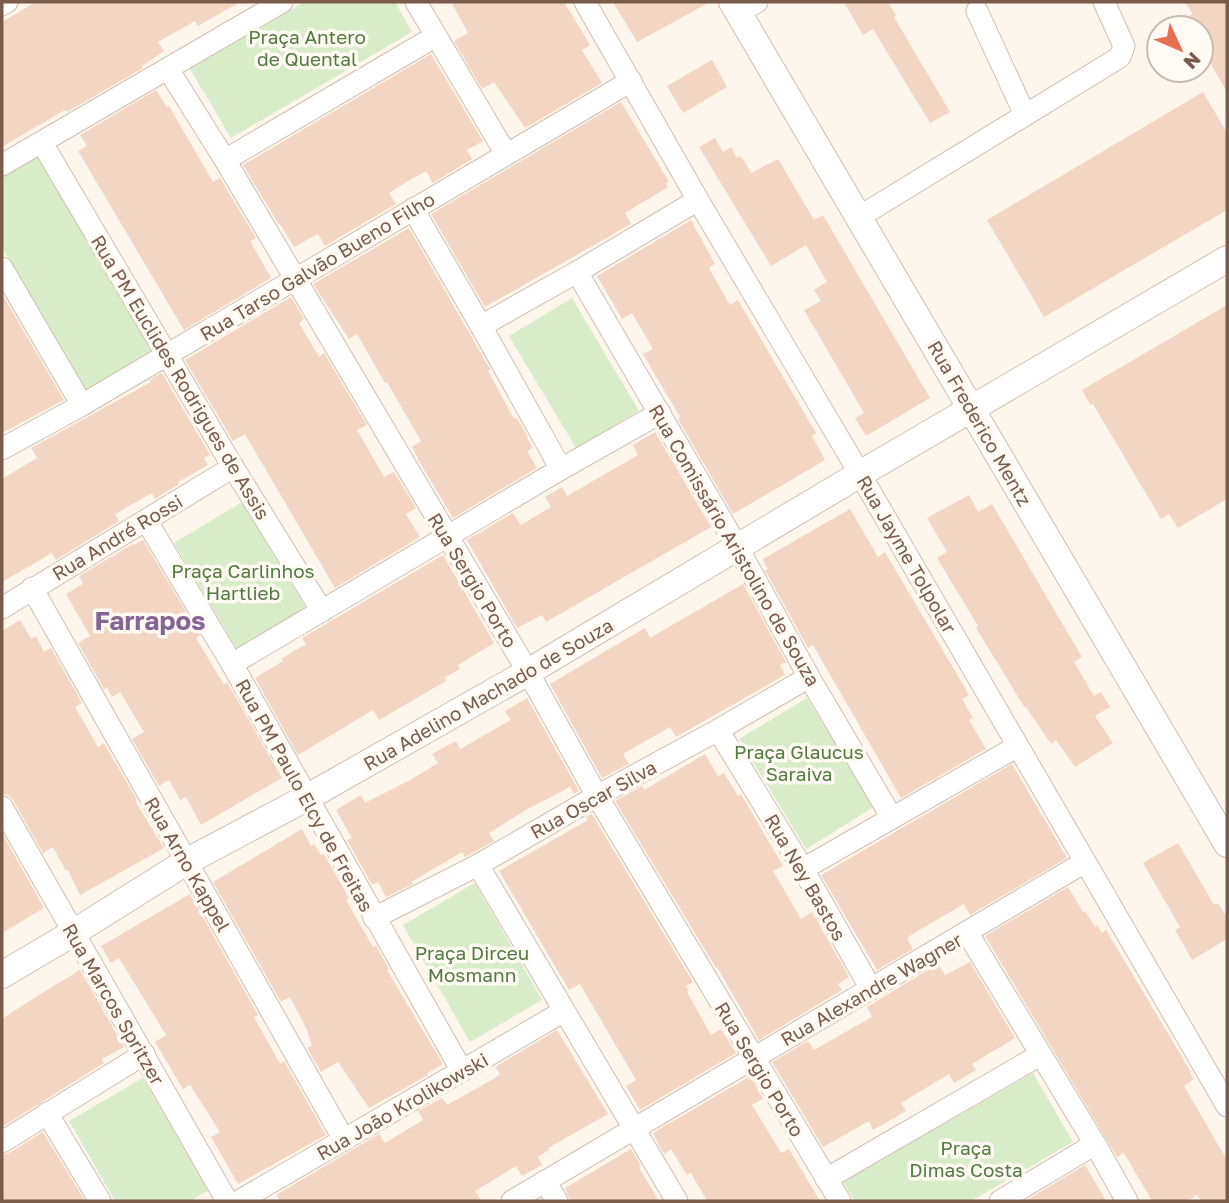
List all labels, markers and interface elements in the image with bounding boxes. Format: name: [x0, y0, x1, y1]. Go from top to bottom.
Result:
north arrow: [1145, 14, 1215, 84]
park label: Praça Antero de Quental: [248, 25, 366, 70]
text: N: [1179, 48, 1206, 74]
street label: Rua Tarso Galvão Bueno Filho: [196, 187, 438, 345]
street label: Rua PM Euclides Rodrigues de Assis: [87, 231, 275, 523]
street label: Rua Frederico Mentz: [923, 336, 1037, 510]
street label: Rua Comissário Aristolino de Souza: [645, 400, 825, 690]
street label: Rua Jayme Tolpolar: [852, 471, 962, 638]
street label: Rua André Rossi: [48, 489, 186, 585]
street label: Rua Sergio Porto: [424, 508, 522, 652]
park label: Praça Carlinhos Hartlieb: [171, 559, 315, 604]
district label: Farrapos: [94, 605, 206, 636]
street label: Rua Adelino Machado de Souza: [359, 613, 617, 775]
street label: Rua PM Paulo Elcy de Freitas: [231, 674, 379, 916]
park label: Praça Glaucus Saraiva: [734, 740, 864, 785]
street label: Rua Oscar Silva: [526, 755, 660, 843]
street label: Rua Arno Kappel: [140, 793, 236, 935]
street label: Rua Ney Bastos: [760, 809, 852, 945]
street label: Rua Marcos Spritzer: [58, 919, 170, 1089]
street label: Rua Alexandre Wagner: [776, 927, 966, 1050]
park label: Praça Dirceu Mosmann: [415, 941, 529, 986]
street label: Rua Sergio Porto: [711, 997, 809, 1141]
street label: Rua João Krolikowski: [312, 1048, 492, 1164]
park label: Praça Dimas Costa: [909, 1136, 1023, 1181]

